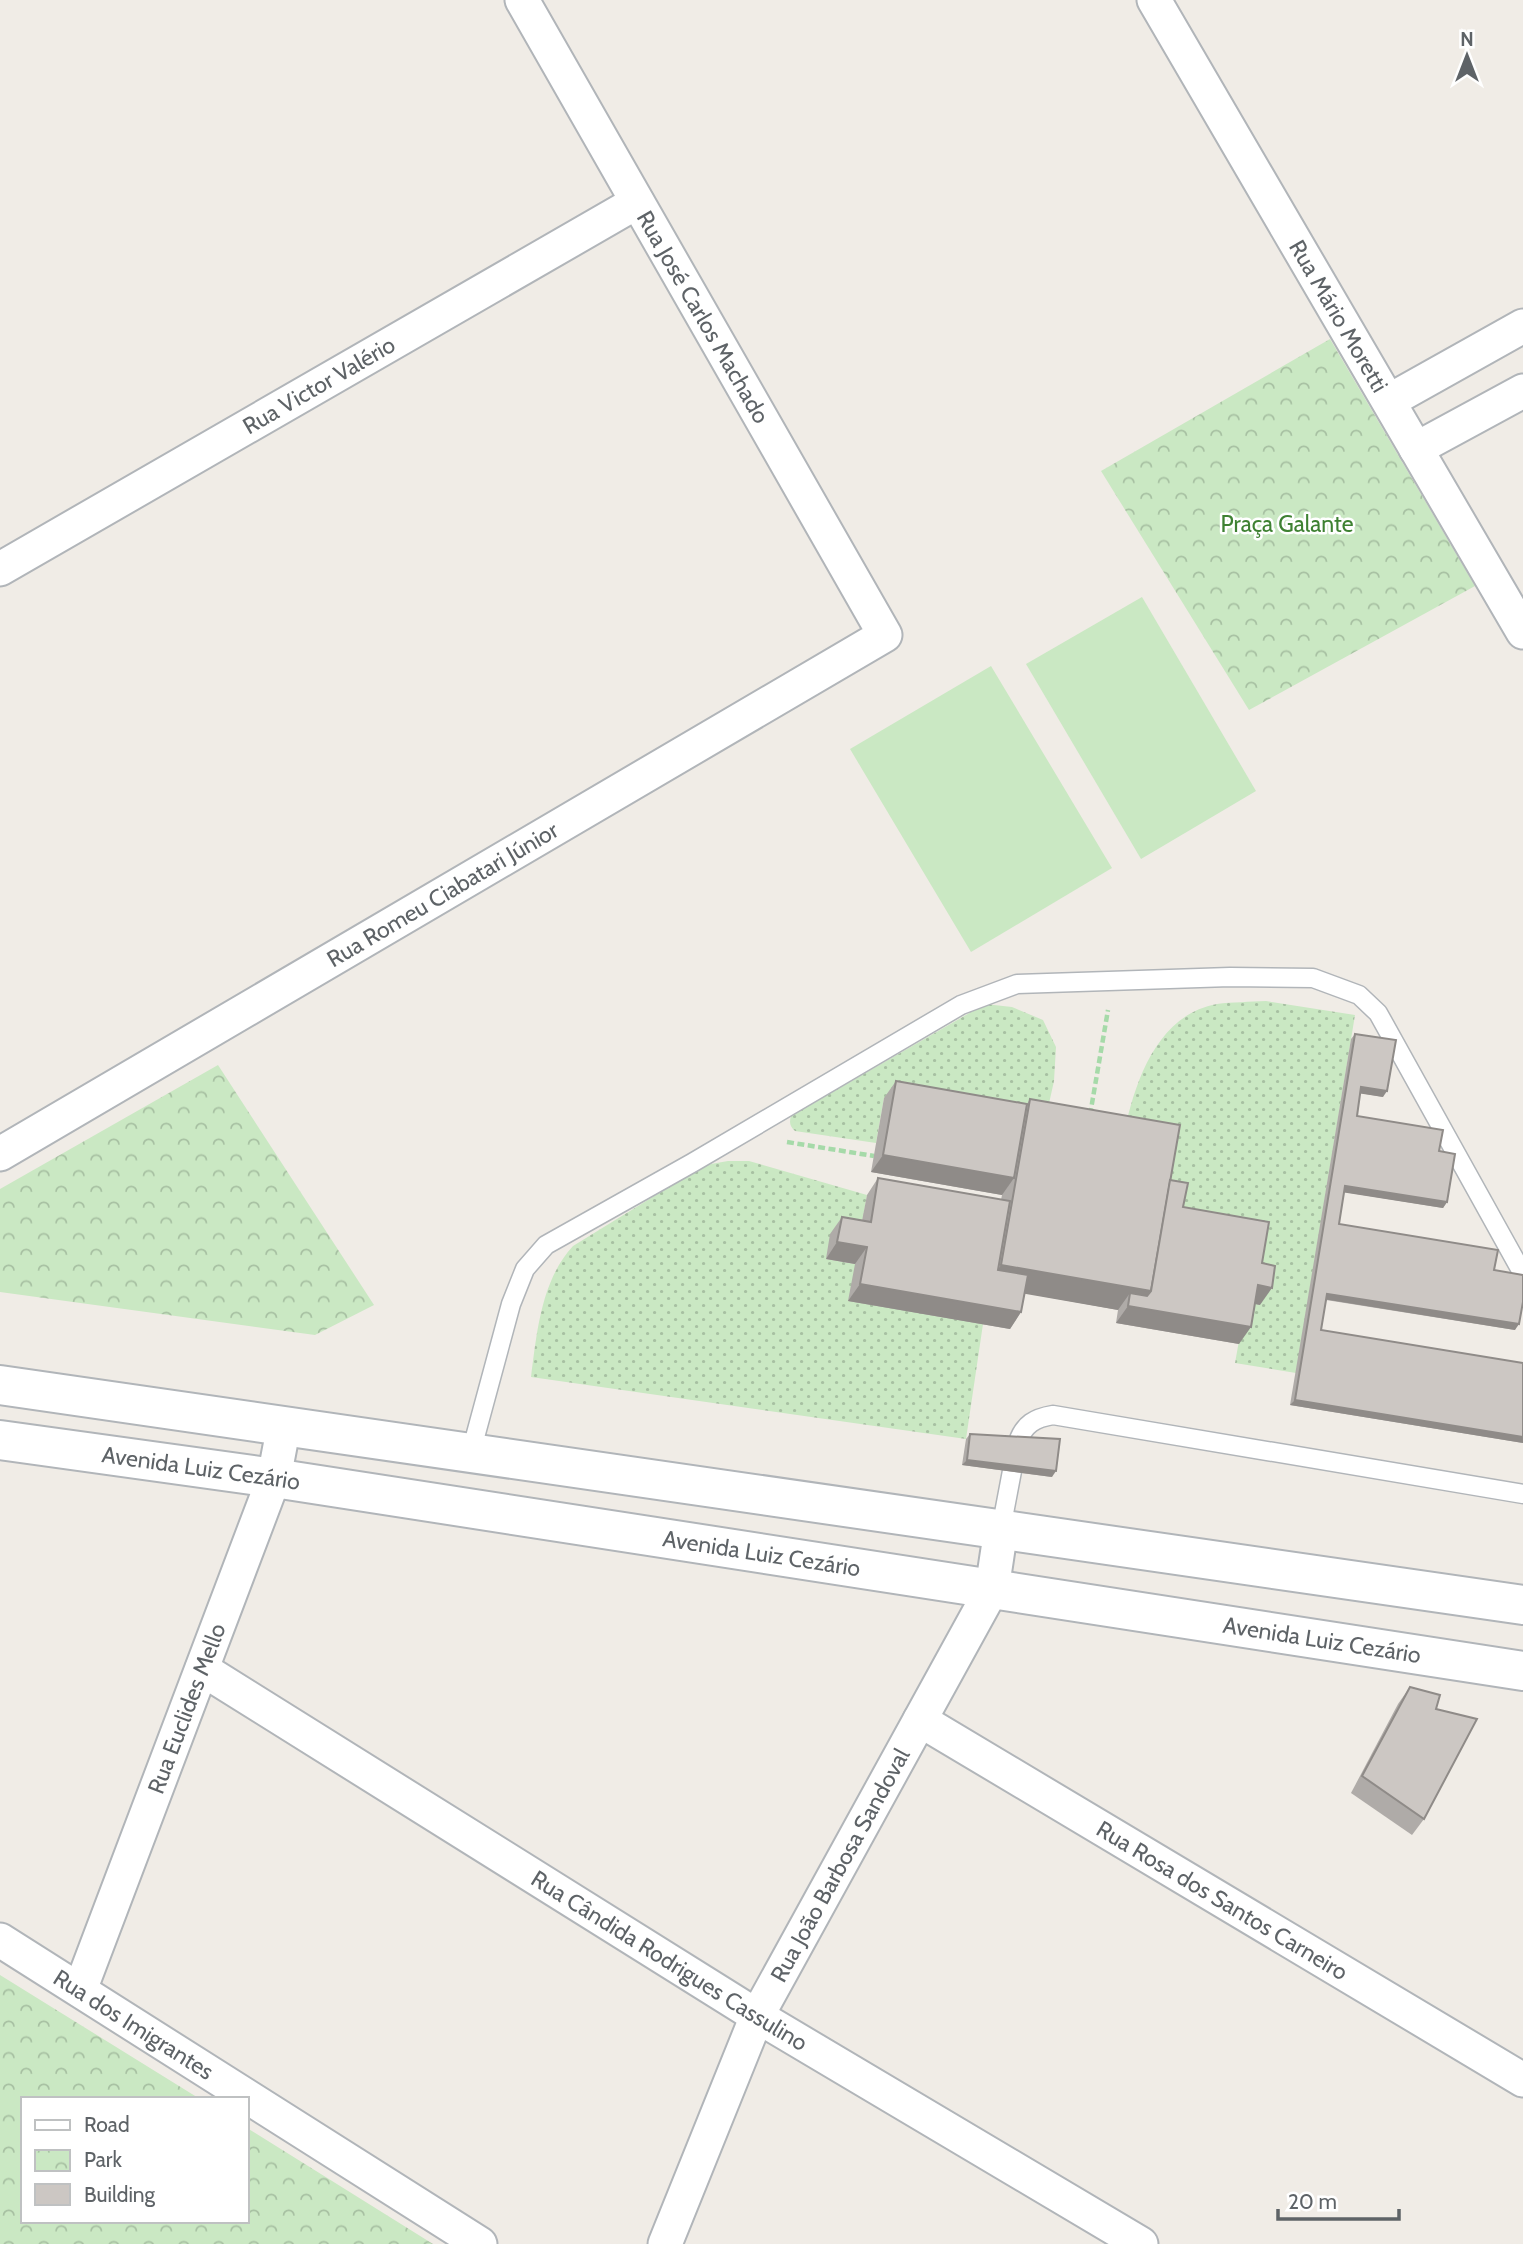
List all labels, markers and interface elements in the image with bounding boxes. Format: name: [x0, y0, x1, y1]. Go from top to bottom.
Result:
north arrow: [1432, 21, 1502, 91]
text: N: [1460, 28, 1474, 51]
street label: Rua José Carlos Machado: [631, 206, 775, 428]
street label: Rua Mário Moretti: [1283, 235, 1394, 397]
street label: Rua Victor Valério: [238, 330, 400, 440]
park label: Praça Galante: [1221, 510, 1354, 538]
street label: Rua Romeu Ciabatari Júnior: [322, 815, 564, 973]
street label: Avenida Luiz Cezário: [100, 1440, 302, 1496]
street label: Avenida Luiz Cezário: [661, 1524, 862, 1582]
street label: Avenida Luiz Cezário: [1221, 1611, 1423, 1669]
street label: Rua Euclides Mello: [142, 1619, 232, 1798]
street label: Rua João Barbosa Sandoval: [764, 1743, 916, 1987]
street label: Rua Rosa dos Santos Carneiro: [1092, 1815, 1353, 1986]
street label: Rua Cândida Rodrigues Cassulino: [526, 1864, 813, 2057]
street label: Rua dos Imigrantes: [48, 1963, 219, 2086]
legend: [21, 2097, 248, 2223]
text: Road: [84, 2112, 130, 2137]
text: Park: [84, 2147, 122, 2172]
scale bar: [1278, 2178, 1399, 2222]
text: Building: [84, 2182, 156, 2207]
text: 20 m: [1288, 2189, 1337, 2214]

